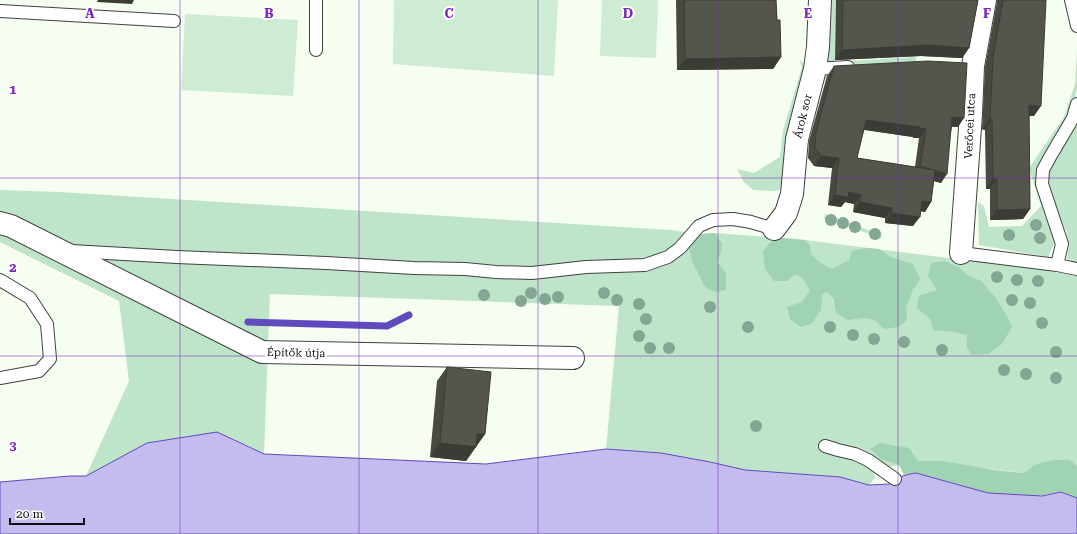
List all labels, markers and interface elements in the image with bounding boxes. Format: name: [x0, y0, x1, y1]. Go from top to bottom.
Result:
text: A: [85, 6, 95, 21]
text: B: [264, 6, 274, 21]
text: C: [444, 6, 454, 21]
text: D: [623, 6, 633, 21]
text: E: [804, 6, 812, 21]
text: F: [983, 6, 991, 21]
text: 1: [9, 82, 17, 97]
street label: Árok sor: [790, 92, 815, 139]
street label: Verőcei utca: [962, 93, 978, 159]
text: 2: [9, 260, 17, 275]
street label: Építők útja: [267, 345, 325, 360]
text: 3: [9, 438, 17, 453]
scale bar: [10, 500, 84, 526]
text: 20 m: [16, 507, 43, 521]

